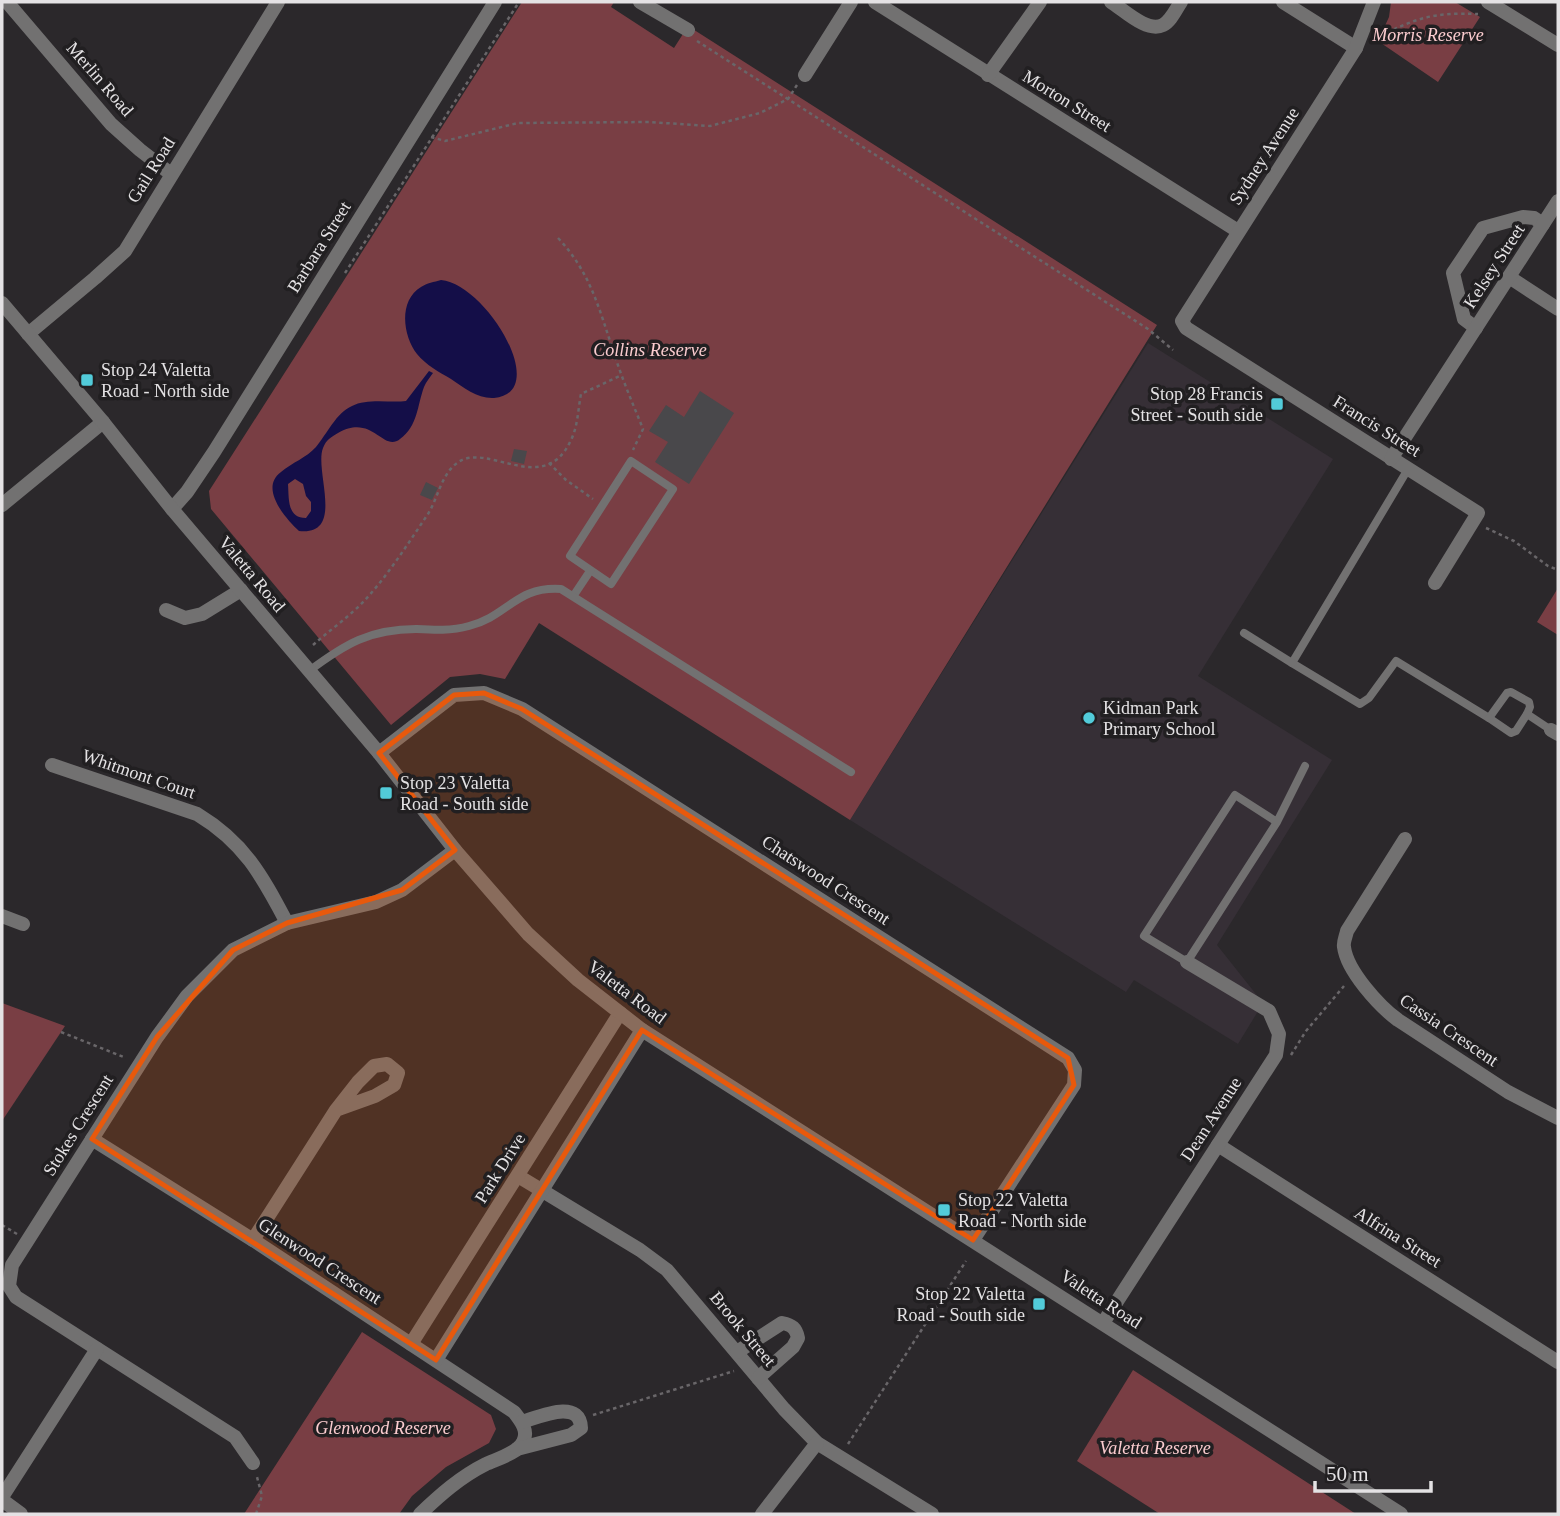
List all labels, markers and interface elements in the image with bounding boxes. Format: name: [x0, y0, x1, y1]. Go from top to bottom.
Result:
park label: Morris Reserve: [1371, 25, 1484, 45]
street label: Merlin Road: [62, 38, 138, 120]
street label: Morton Street: [1019, 66, 1115, 136]
street label: Sydney Avenue: [1225, 104, 1303, 208]
street label: Gail Road: [123, 134, 179, 206]
street label: Barbara Street: [283, 198, 355, 296]
street label: Kelsey Street: [1459, 220, 1529, 312]
park label: Collins Reserve: [593, 340, 707, 360]
place label: Stop 24 Valetta Road - North side: [101, 360, 229, 401]
marker: Stop 24 Valetta Road - North side: [79, 372, 95, 388]
place label: Stop 28 Francis Street - South side: [1131, 384, 1263, 425]
street label: Francis Street: [1330, 391, 1424, 461]
marker: Stop 28 Francis Street - South side: [1269, 396, 1285, 412]
street label: Valetta Road: [215, 532, 289, 616]
place label: Kidman Park Primary School: [1103, 698, 1216, 739]
marker: Kidman Park Primary School: [1081, 710, 1097, 726]
street label: Whitmont Court: [80, 745, 198, 803]
place label: Stop 23 Valetta Road - South side: [400, 773, 529, 814]
marker: Stop 23 Valetta Road - South side: [378, 785, 394, 801]
street label: Chatswood Crescent: [758, 831, 894, 929]
street label: Valetta Road: [584, 956, 670, 1028]
street label: Cassia Crescent: [1396, 990, 1502, 1070]
street label: Stokes Crescent: [39, 1071, 117, 1179]
street label: Dean Avenue: [1176, 1073, 1246, 1165]
street label: Park Drive: [471, 1129, 529, 1207]
place label: Stop 22 Valetta Road - North side: [958, 1190, 1086, 1231]
marker: Stop 22 Valetta Road - North side: [936, 1202, 952, 1218]
street label: Alfrina Street: [1351, 1202, 1445, 1272]
street label: Glenwood Crescent: [255, 1214, 385, 1308]
street label: Valetta Road: [1057, 1265, 1145, 1333]
place label: Stop 22 Valetta Road - South side: [897, 1284, 1025, 1325]
street label: Brook Street: [706, 1288, 780, 1370]
marker: Stop 22 Valetta Road - South side: [1031, 1296, 1047, 1312]
park label: Glenwood Reserve: [315, 1418, 451, 1438]
park label: Valetta Reserve: [1099, 1438, 1211, 1458]
scale bar: [1315, 1450, 1430, 1494]
text: 50 m: [1326, 1462, 1369, 1486]

